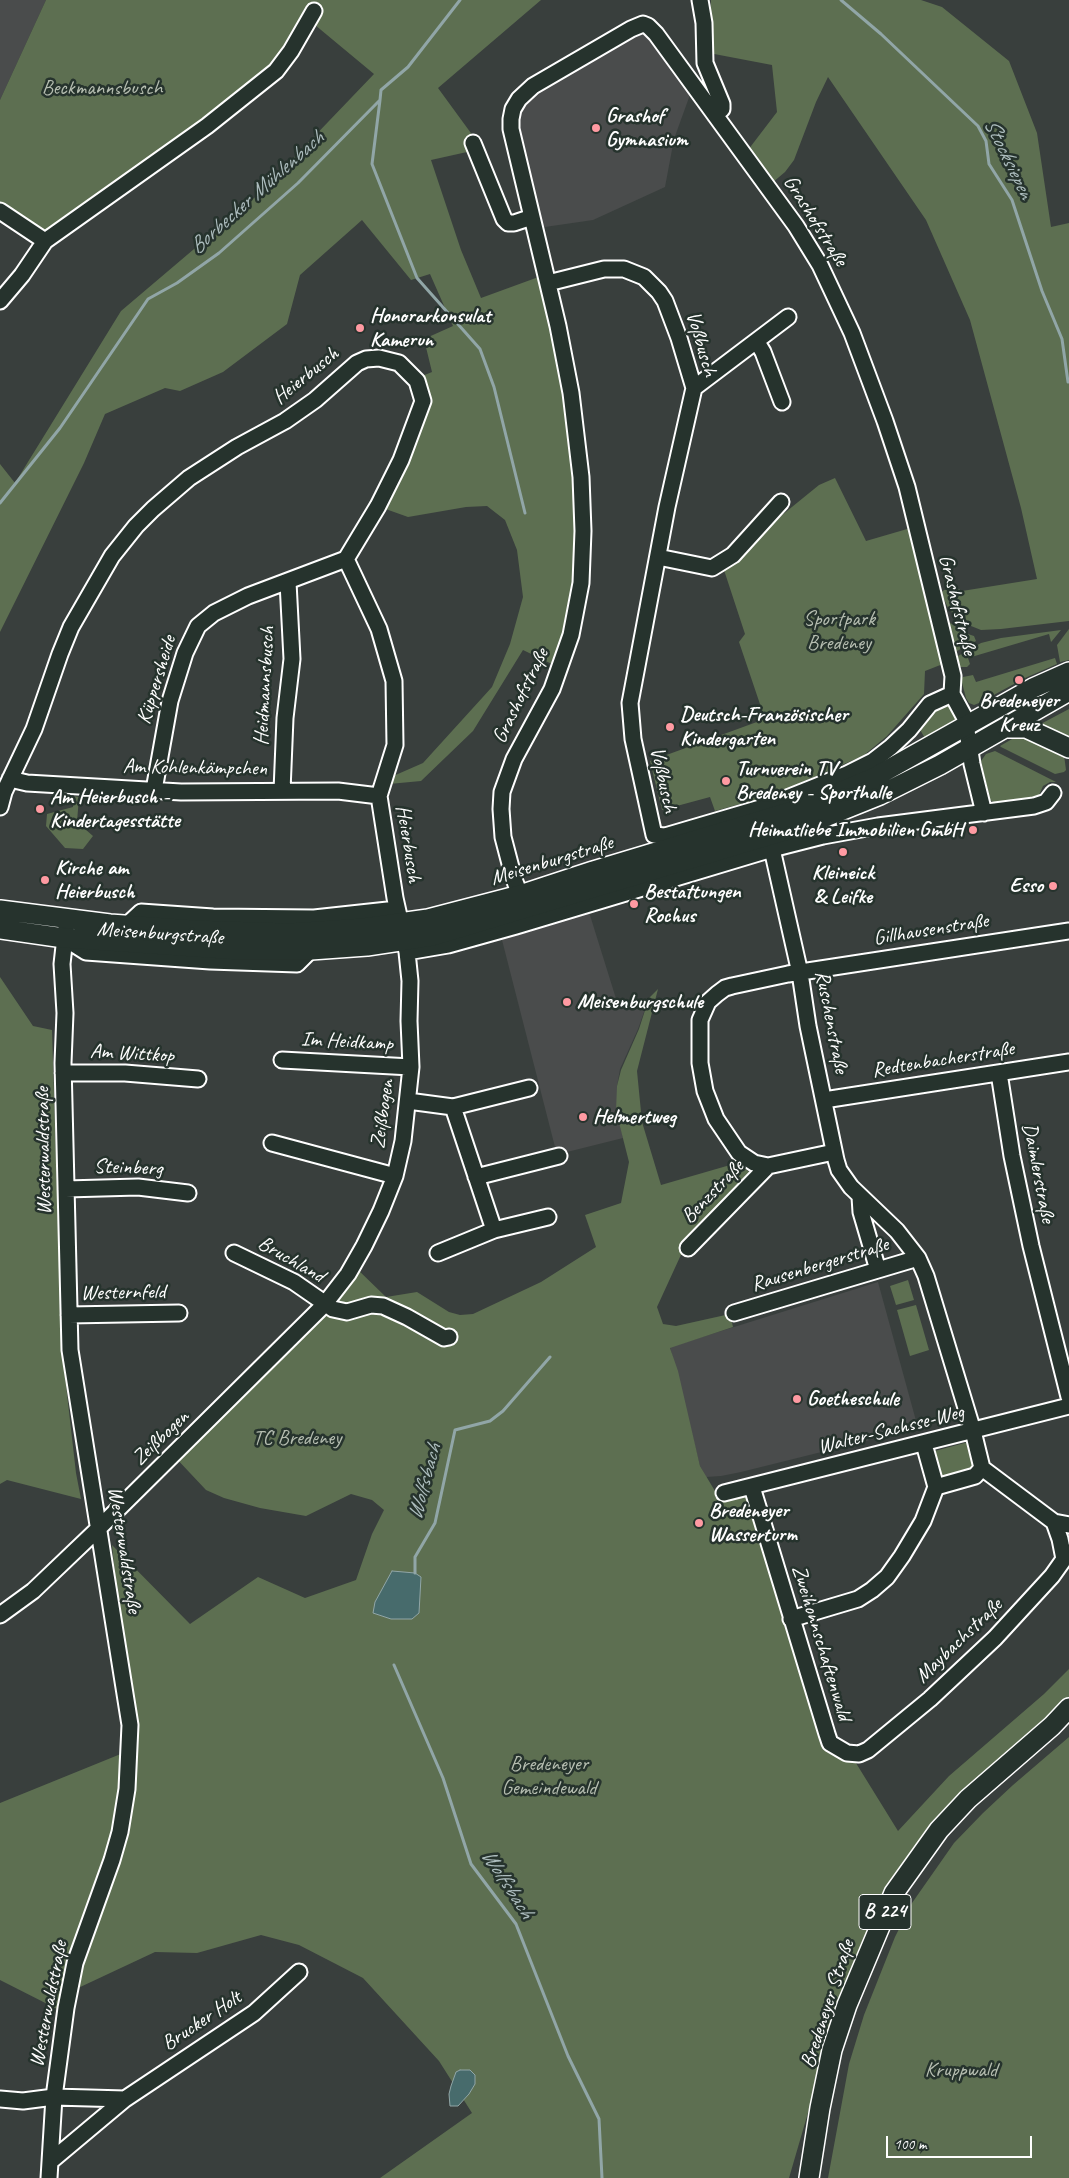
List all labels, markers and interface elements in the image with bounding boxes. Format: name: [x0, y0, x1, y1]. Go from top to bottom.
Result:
park label: Beckmannsbusch: [42, 75, 162, 101]
place label: Grashof Gymnasium: [606, 103, 687, 153]
water label: Stocksiepen: [977, 115, 1039, 203]
marker: Grashof Gymnasium: [590, 122, 602, 134]
water label: Borbecker Mühlenbach: [184, 126, 330, 260]
street label: Grashofstraße: [777, 171, 853, 271]
place label: Honorarkonsulat Kamerun: [370, 303, 491, 353]
street label: Voßbusch: [680, 308, 722, 380]
marker: Honorarkonsulat Kamerun: [354, 322, 366, 334]
street label: Heierbusch: [268, 342, 344, 410]
street label: Grashofstraße: [932, 552, 982, 658]
park label: Sportpark Bredeney: [803, 606, 875, 656]
street label: Heidmannsbusch: [249, 626, 281, 746]
street label: Küppersheide: [132, 633, 182, 727]
street label: Grashofstraße: [487, 644, 555, 748]
marker: Bredeneyer Kreuz: [1013, 674, 1025, 686]
place label: Bredeneyer Kreuz: [979, 688, 1059, 738]
place label: Deutsch-Französischer Kindergarten: [680, 702, 848, 752]
marker: Deutsch-Französischer Kindergarten: [664, 721, 676, 733]
street label: Voßbusch: [644, 745, 682, 815]
street label: Am Kohlenkämpchen: [123, 754, 267, 782]
place label: Turnverein TV Bredeney - Sporthalle: [736, 756, 891, 806]
marker: Turnverein TV Bredeney - Sporthalle: [720, 775, 732, 787]
place label: Am Heierbusch - Kindertagesstätte: [50, 784, 180, 834]
marker: Am Heierbusch - Kindertagesstätte: [34, 803, 46, 815]
street label: Heierbusch: [389, 804, 427, 884]
place label: Heimatliebe Immobilien GmbH: [748, 817, 963, 843]
marker: Heimatliebe Immobilien GmbH: [967, 824, 979, 836]
street label: Meisenburgstraße: [488, 830, 616, 892]
marker: Kleineick & Leifke: [837, 846, 849, 858]
place label: Kirche am Heierbusch: [55, 855, 135, 905]
place label: Kleineick & Leifke: [812, 860, 874, 910]
place label: Esso: [1009, 873, 1043, 899]
marker: Kirche am Heierbusch: [39, 874, 51, 886]
place label: Bestattungen Rochus: [644, 879, 741, 929]
marker: Esso: [1047, 880, 1059, 892]
marker: Bestattungen Rochus: [628, 898, 640, 910]
street label: Gillhausenstraße: [872, 908, 990, 952]
street label: Meisenburgstraße: [96, 917, 224, 951]
street label: Ruschenstraße: [809, 968, 853, 1076]
place label: Meisenburgschule: [577, 989, 703, 1015]
marker: Meisenburgschule: [561, 996, 573, 1008]
street label: Im Heidkamp: [300, 1027, 394, 1057]
street label: Redtenbacherstraße: [870, 1036, 1016, 1084]
street label: Am Wittkop: [89, 1039, 175, 1069]
street label: Zeißbogen: [366, 1078, 400, 1150]
street label: Westerwaldstraße: [30, 1087, 58, 1215]
place label: Helmertweg: [593, 1104, 676, 1130]
marker: Helmertweg: [577, 1111, 589, 1123]
street label: Daimlerstraße: [1016, 1121, 1060, 1225]
street label: Steinberg: [93, 1154, 163, 1182]
street label: Benzstraße: [676, 1155, 750, 1229]
street label: Bruchland: [253, 1231, 329, 1289]
street label: Rausenbergerstraße: [748, 1232, 892, 1298]
street label: Westernfeld: [80, 1280, 166, 1306]
place label: Goetheschule: [807, 1386, 899, 1412]
marker: Goetheschule: [791, 1393, 803, 1405]
street label: Walter-Sachsse-Weg: [815, 1400, 967, 1460]
street label: Zeißbogen: [127, 1405, 195, 1471]
park label: TC Bredeney: [253, 1425, 341, 1451]
water label: Wolfsbach: [402, 1441, 448, 1523]
street label: Westerwaldstraße: [102, 1485, 146, 1615]
place label: Bredeneyer Wasserturm: [709, 1498, 797, 1548]
marker: Bredeneyer Wasserturm: [693, 1517, 705, 1529]
street label: Zweihonnschaftenwald: [785, 1562, 857, 1724]
street label: Maybachstraße: [910, 1593, 1008, 1689]
park label: Bredeneyer Gemeindewald: [501, 1751, 597, 1801]
water label: Wolfsbach: [475, 1844, 539, 1924]
road number: B 224: [859, 1894, 911, 1930]
street label: Bredeneyer Straße: [795, 1937, 861, 2071]
street label: Westerwaldstraße: [24, 1939, 74, 2069]
street label: Brucker Holt: [157, 1985, 247, 2057]
park label: Kruppwald: [925, 2057, 997, 2083]
scale bar: [889, 2126, 1035, 2158]
text: 100 m: [894, 2135, 926, 2154]

